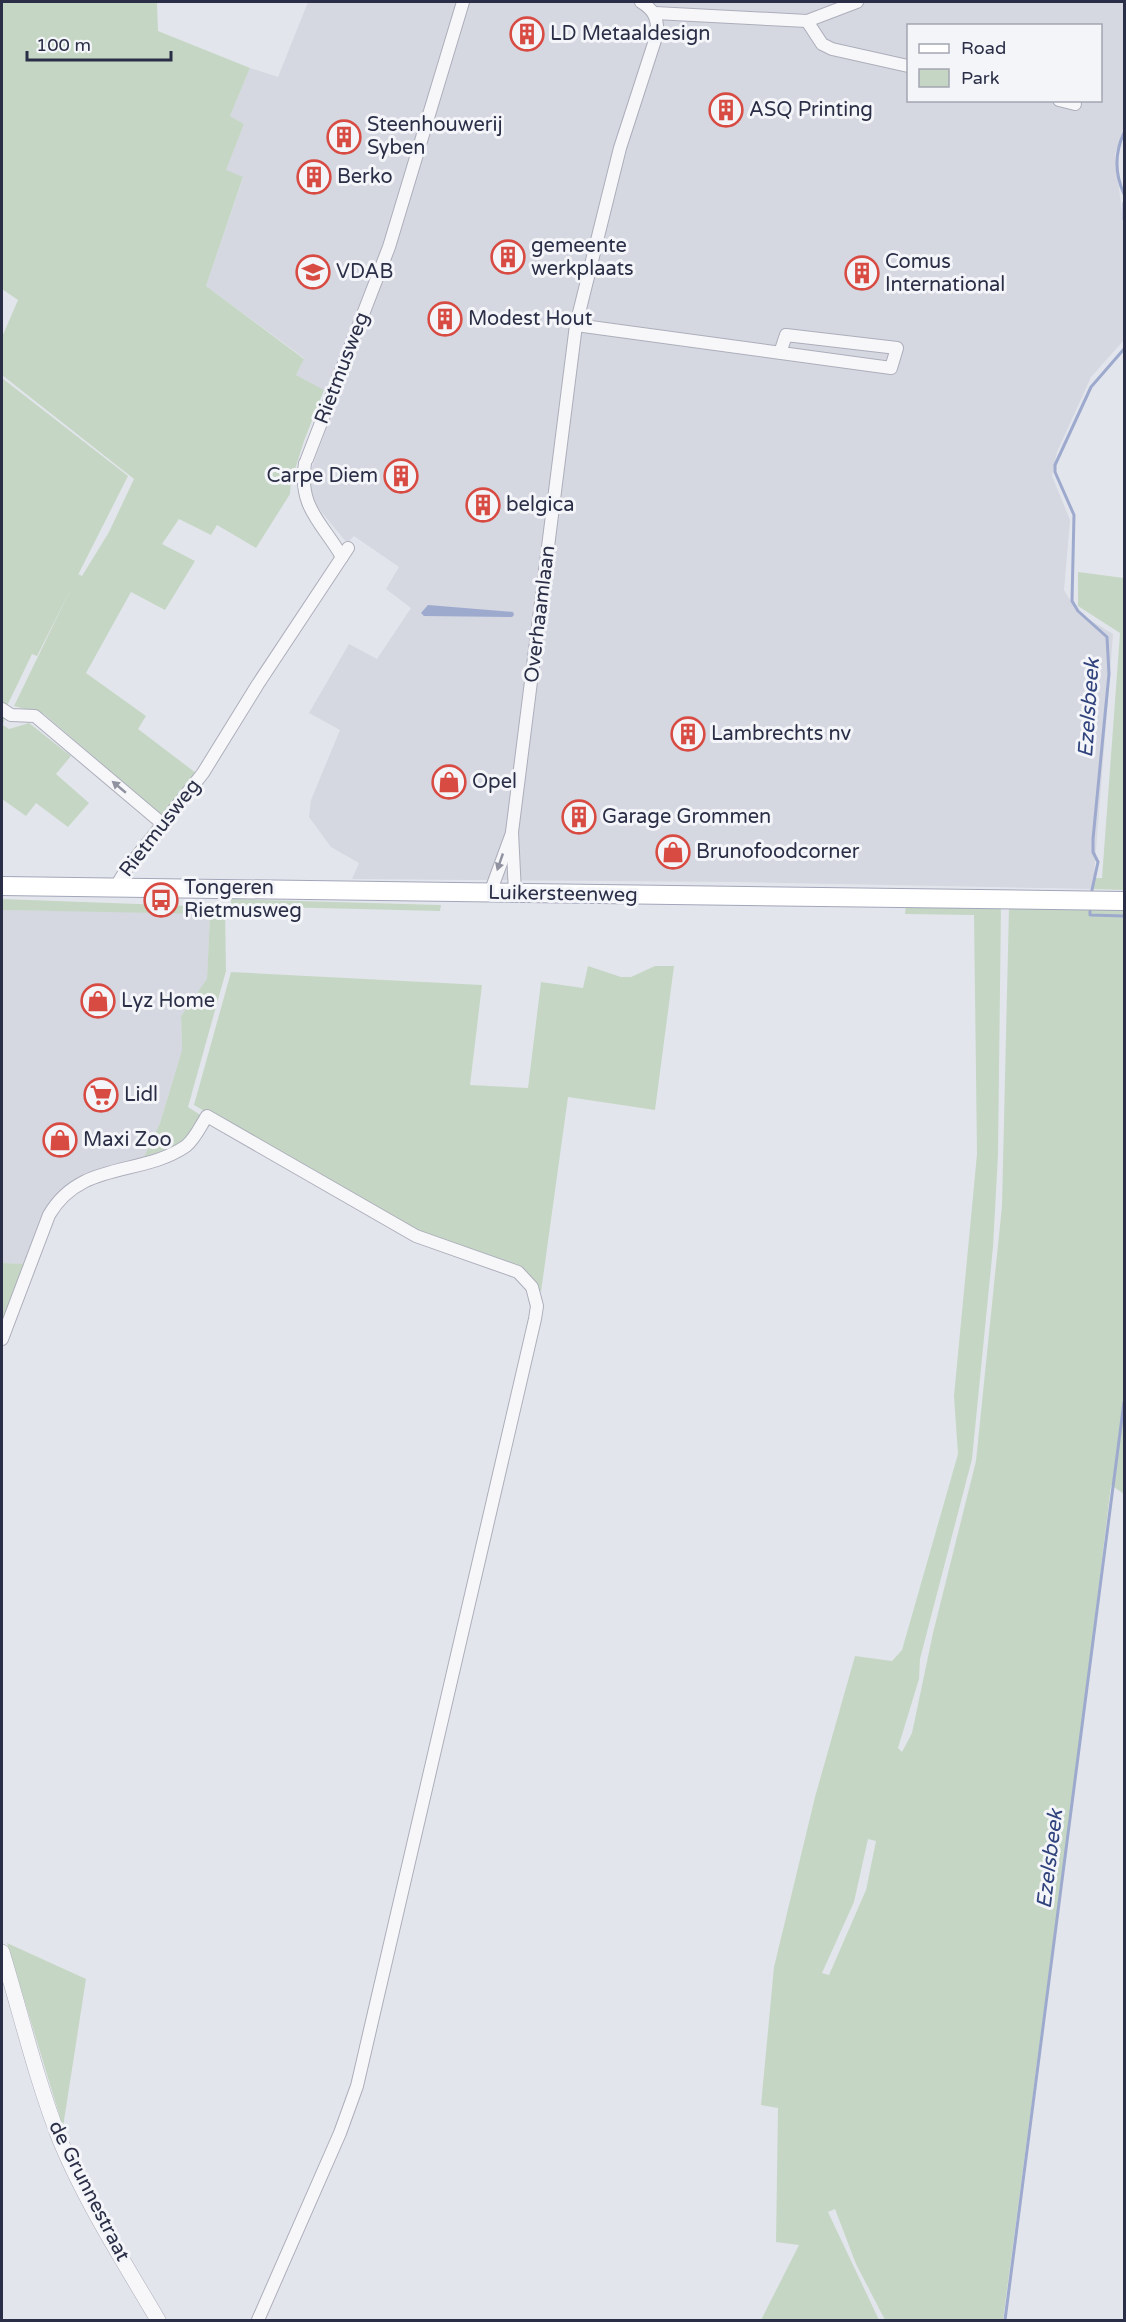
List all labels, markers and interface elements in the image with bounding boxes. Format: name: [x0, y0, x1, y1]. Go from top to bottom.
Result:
building icon: LD Metaaldesign: [509, 16, 545, 52]
place label: LD Metaaldesign: [550, 22, 711, 46]
scale bar: [27, 24, 171, 62]
legend: [907, 24, 1102, 102]
text: 100 m: [36, 34, 91, 56]
text: Road: [961, 37, 1006, 59]
text: Park: [961, 67, 1000, 89]
building icon: ASQ Printing: [708, 92, 744, 128]
place label: ASQ Printing: [749, 98, 873, 122]
place label: Steenhouwerij Syben: [367, 113, 502, 160]
building icon: Steenhouwerij Syben: [326, 119, 362, 155]
building icon: Berko: [296, 159, 332, 195]
place label: Berko: [337, 165, 393, 189]
place label: gemeente werkplaats: [531, 234, 634, 281]
building icon: gemeente werkplaats: [490, 239, 526, 275]
place label: Comus International: [885, 250, 1005, 297]
school or university icon: VDAB: [295, 254, 331, 290]
building icon: Comus International: [844, 255, 880, 291]
place label: VDAB: [336, 260, 393, 284]
building icon: Modest Hout: [427, 301, 463, 337]
place label: Modest Hout: [468, 307, 593, 331]
street label: Rietmusweg: [310, 309, 374, 427]
building icon: Carpe Diem: [383, 458, 419, 494]
place label: Carpe Diem: [267, 464, 378, 488]
building icon: belgica: [465, 487, 501, 523]
place label: belgica: [506, 493, 574, 517]
street label: Overhaamlaan: [520, 544, 560, 684]
water label: Ezelsbeek: [1073, 656, 1105, 759]
building icon: Lambrechts nv: [670, 716, 706, 752]
place label: Lambrechts nv: [711, 722, 851, 746]
shop icon: Opel: [431, 764, 467, 800]
place label: Opel: [472, 770, 517, 794]
street label: Rietmusweg: [114, 774, 206, 882]
one-way arrow: [112, 781, 127, 794]
building icon: Garage Grommen: [561, 799, 597, 835]
place label: Garage Grommen: [602, 805, 771, 829]
shop icon: Brunofoodcorner: [655, 834, 691, 870]
place label: Brunofoodcorner: [696, 840, 860, 864]
one-way arrow: [495, 853, 505, 871]
place label: Tongeren Rietmusweg: [184, 876, 302, 923]
street label: Luikersteenweg: [488, 881, 638, 907]
bus stop icon: Tongeren Rietmusweg: [143, 882, 179, 918]
shop icon: Lyz Home: [80, 983, 116, 1019]
place label: Lyz Home: [121, 989, 215, 1013]
supermarket icon: Lidl: [83, 1077, 119, 1113]
place label: Lidl: [124, 1083, 158, 1107]
shop icon: Maxi Zoo: [42, 1122, 78, 1158]
place label: Maxi Zoo: [83, 1128, 172, 1152]
water label: Ezelsbeek: [1032, 1807, 1069, 1910]
street label: de Grunnestraat: [43, 2117, 135, 2266]

